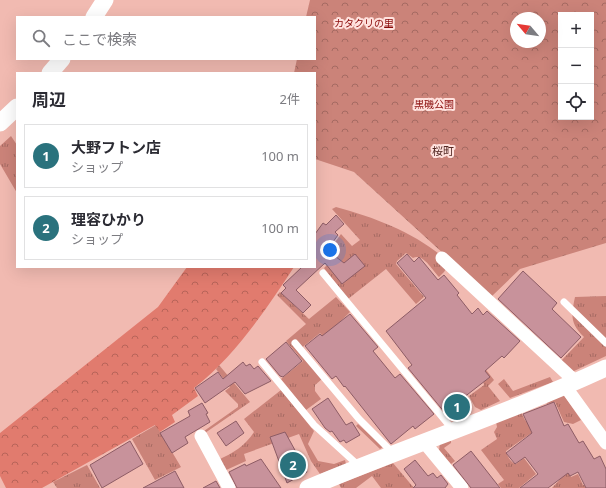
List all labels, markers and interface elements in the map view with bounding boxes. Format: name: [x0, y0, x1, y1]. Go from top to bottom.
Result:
north arrow: [510, 12, 546, 48]
map controls: [558, 12, 594, 120]
button: +: [558, 12, 594, 48]
search box: [16, 16, 316, 60]
park label: カタクリの里: [334, 16, 394, 30]
icon: search: [30, 27, 52, 49]
text: ここで検索: [62, 29, 137, 49]
button: −: [558, 48, 594, 84]
button: locate: [558, 84, 594, 120]
text: 周辺: [32, 88, 66, 111]
text: 2件: [280, 90, 300, 108]
park label: 黒磯公園: [414, 97, 454, 111]
text: 大野フトン店: [71, 137, 161, 157]
district label: 桜町: [432, 143, 454, 158]
text: 1: [42, 147, 50, 165]
text: 100 m: [261, 147, 299, 165]
text: ショップ: [71, 158, 123, 176]
text: 理容ひかり: [71, 209, 146, 229]
text: 2: [42, 219, 50, 237]
text: 100 m: [261, 219, 299, 237]
text: ショップ: [71, 230, 123, 248]
your location: [320, 240, 340, 260]
pin: 1: [444, 392, 470, 422]
pin: 2: [280, 450, 306, 480]

